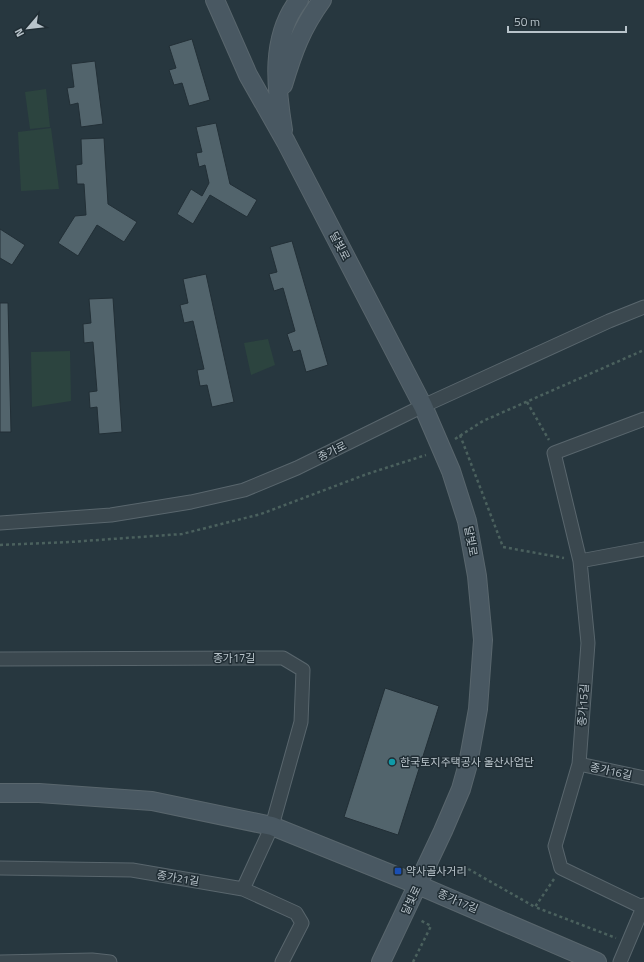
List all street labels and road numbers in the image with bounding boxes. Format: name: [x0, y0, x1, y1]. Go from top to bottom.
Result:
street label: 달빛로: [326, 229, 354, 263]
street label: 종가로: [315, 437, 349, 465]
street label: 달빛로: [460, 525, 482, 557]
street label: 종가17길: [213, 650, 255, 666]
street label: 종가15길: [574, 683, 592, 727]
street label: 종가16길: [588, 759, 634, 783]
street label: 종가21길: [156, 867, 200, 889]
street label: 달빛로: [397, 883, 425, 917]
street label: 종가17길: [435, 885, 481, 917]

